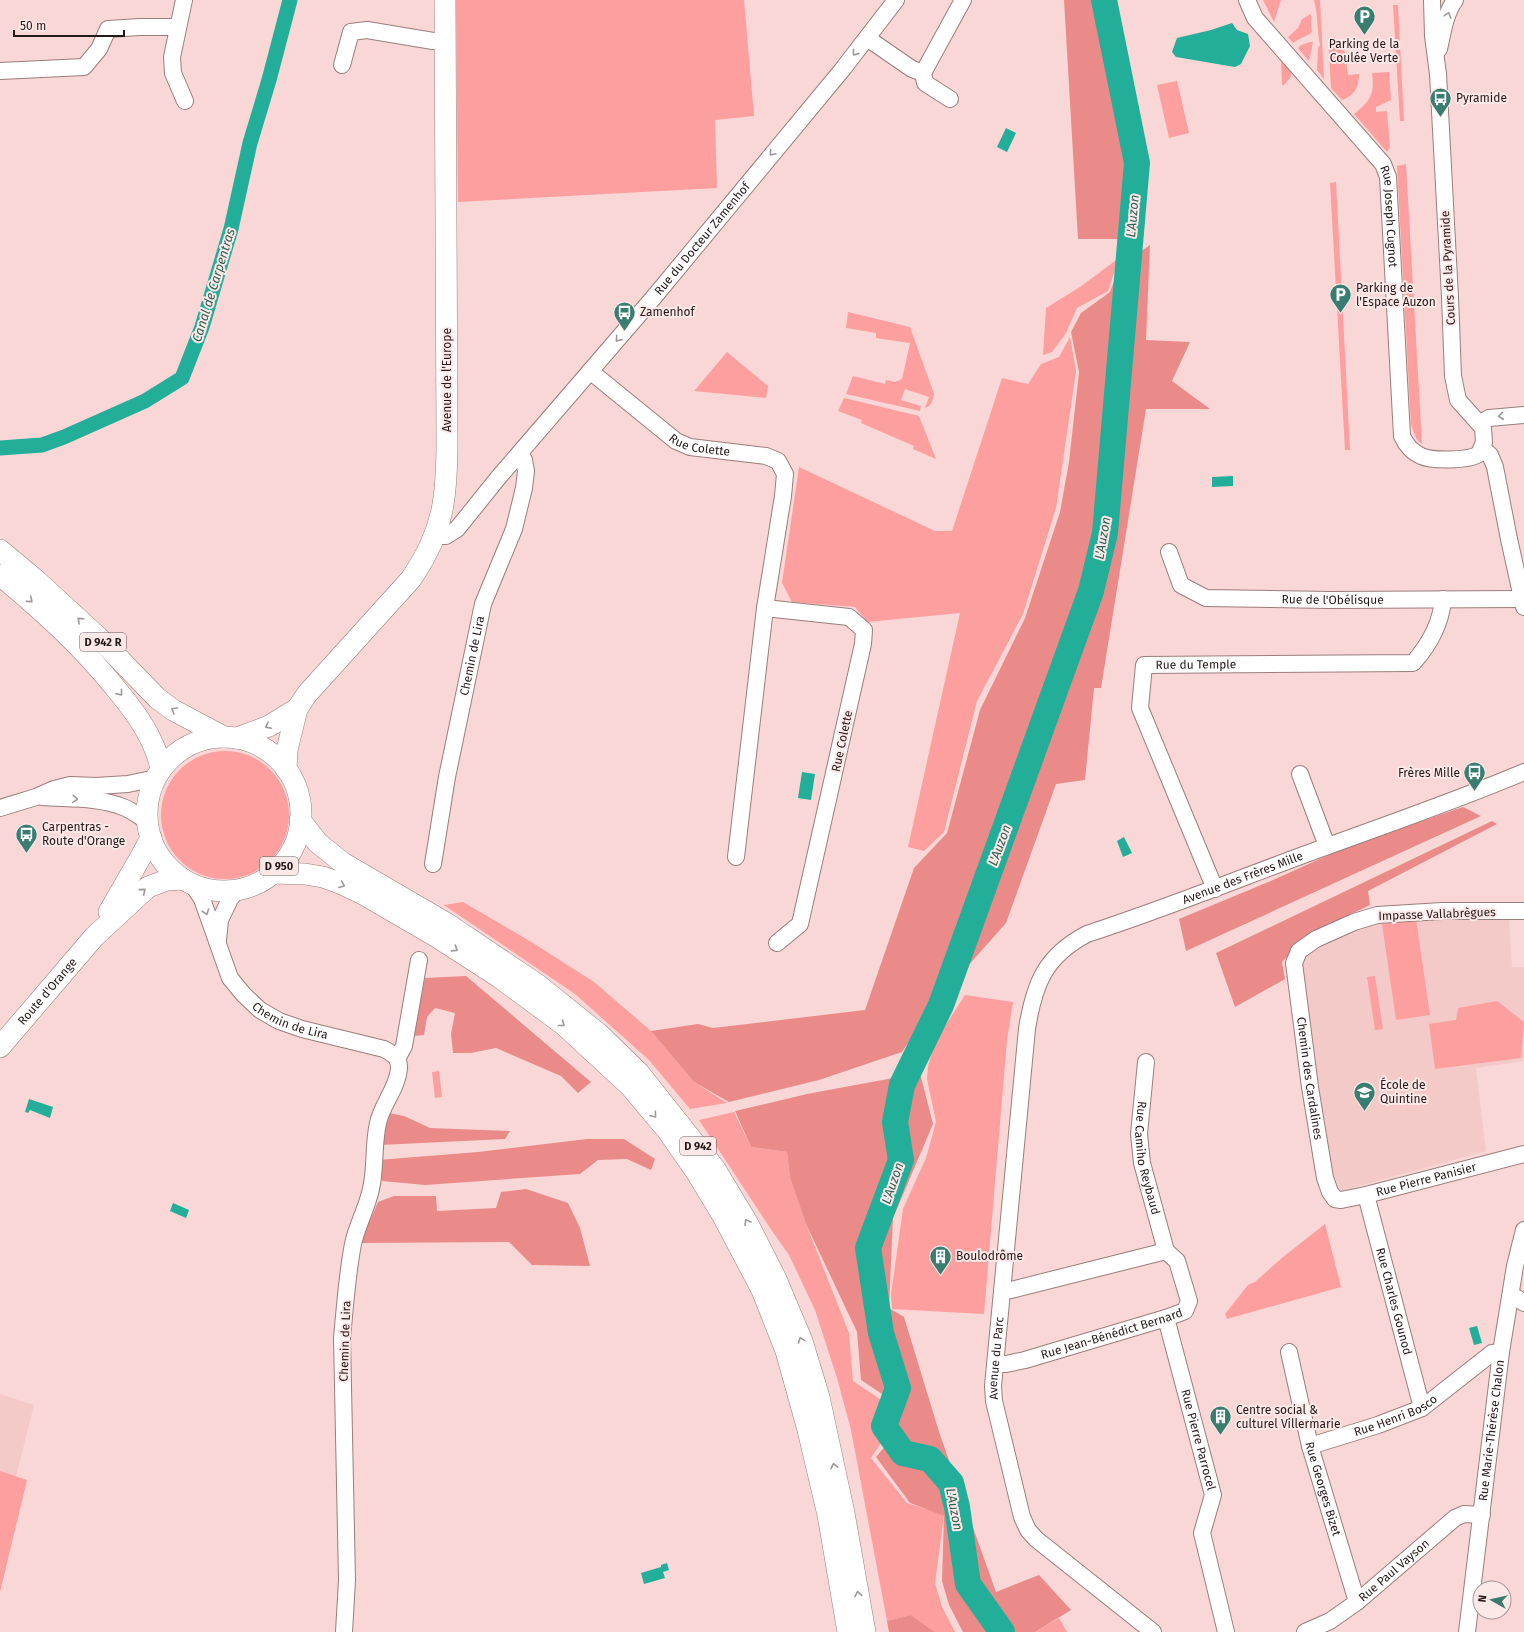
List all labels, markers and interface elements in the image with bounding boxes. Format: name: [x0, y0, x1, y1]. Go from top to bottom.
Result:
parking icon: Parking de la Coulée Verte: [1351, 4, 1377, 37]
scale bar: [14, 12, 124, 38]
one-way arrow: [1443, 12, 1452, 19]
text: 50 m: [20, 19, 46, 33]
place label: Parking de la Coulée Verte: [1329, 37, 1399, 65]
one-way arrow: [853, 49, 860, 56]
bus stop icon: Pyramide: [1427, 85, 1453, 118]
place label: Pyramide: [1456, 91, 1507, 105]
one-way arrow: [770, 149, 777, 156]
street label: Rue Joseph Cugnot: [1377, 163, 1400, 268]
street label: Rue du Docteur Zamenhof: [652, 179, 753, 298]
water label: L'Auzon: [1123, 194, 1142, 238]
street label: Cours de la Pyramide: [1438, 210, 1458, 326]
water label: Canal de Carpentras: [189, 227, 238, 344]
place label: Parking de l'Espace Auzon: [1356, 281, 1436, 309]
parking icon: Parking de l'Espace Auzon: [1328, 282, 1354, 315]
bus stop icon: Zamenhof: [612, 299, 638, 332]
place label: Zamenhof: [640, 305, 696, 319]
street label: Avenue de l'Europe: [440, 328, 454, 432]
one-way arrow: [615, 335, 622, 342]
one-way arrow: [1498, 412, 1504, 421]
street label: Rue Colette: [666, 431, 731, 459]
water label: L'Auzon: [1091, 516, 1114, 561]
street label: Rue de l'Obélisque: [1282, 592, 1384, 607]
one-way arrow: [25, 596, 33, 603]
street label: Chemin de Lira: [457, 615, 487, 697]
one-way arrow: [77, 618, 85, 625]
road number: D 942 R: [80, 633, 126, 651]
street label: Rue du Temple: [1155, 657, 1236, 672]
one-way arrow: [116, 689, 123, 696]
one-way arrow: [171, 707, 178, 714]
street label: Rue Colette: [829, 709, 855, 773]
one-way arrow: [265, 721, 272, 729]
bus stop icon: Frères Mille: [1462, 760, 1488, 793]
place label: Frères Mille: [1398, 766, 1460, 780]
one-way arrow: [72, 795, 78, 804]
place label: Carpentras - Route d'Orange: [42, 820, 125, 848]
bus stop icon: Carpentras - Route d'Orange: [13, 821, 39, 854]
water label: L'Auzon: [985, 822, 1014, 868]
street label: Avenue des Frères Mille: [1180, 849, 1305, 907]
road number: D 950: [260, 857, 298, 875]
one-way arrow: [339, 880, 346, 888]
one-way arrow: [138, 889, 145, 896]
street label: Impasse Vallabrègues: [1378, 905, 1496, 923]
one-way arrow: [201, 909, 210, 916]
one-way arrow: [451, 944, 458, 952]
street label: Route d'Orange: [15, 955, 80, 1028]
street label: Chemin de Lira: [249, 999, 329, 1042]
street label: Chemin des Cardalines: [1294, 1016, 1326, 1141]
one-way arrow: [557, 1019, 564, 1026]
place label: École de Quintine: [1380, 1077, 1427, 1106]
school or university icon: École de Quintine: [1351, 1079, 1377, 1112]
street label: Rue Camiho Reybaud: [1132, 1100, 1163, 1216]
one-way arrow: [649, 1110, 656, 1117]
road number: D 942: [680, 1137, 716, 1155]
water label: L'Auzon: [878, 1160, 907, 1206]
street label: Rue Pierre Panisier: [1374, 1160, 1478, 1199]
one-way arrow: [744, 1219, 751, 1226]
building icon: Boulodrôme: [928, 1243, 954, 1276]
street label: Rue Charles Gounod: [1373, 1246, 1415, 1357]
place label: Boulodrôme: [956, 1249, 1023, 1263]
street label: Chemin de Lira: [337, 1300, 353, 1382]
street label: Rue Jean-Bénédict Bernard: [1039, 1306, 1184, 1362]
street label: Avenue du Parc: [986, 1316, 1007, 1400]
one-way arrow: [797, 1337, 806, 1344]
street label: Rue Marie-Thérèse Chalon: [1476, 1359, 1507, 1502]
street label: Rue Pierre Parrocel: [1178, 1388, 1219, 1492]
street label: Rue Henri Bosco: [1352, 1392, 1440, 1439]
place label: Centre social & culturel Villermarie: [1236, 1403, 1341, 1431]
building icon: Centre social & culturel Villermarie: [1208, 1404, 1234, 1437]
street label: Rue Georges Bizet: [1302, 1440, 1344, 1538]
one-way arrow: [830, 1463, 838, 1469]
water label: L'Auzon: [943, 1487, 966, 1532]
street label: Rue Paul Vayson: [1356, 1536, 1432, 1604]
north arrow: [1472, 1580, 1512, 1620]
one-way arrow: [854, 1590, 863, 1597]
text: N: [1476, 1594, 1490, 1603]

